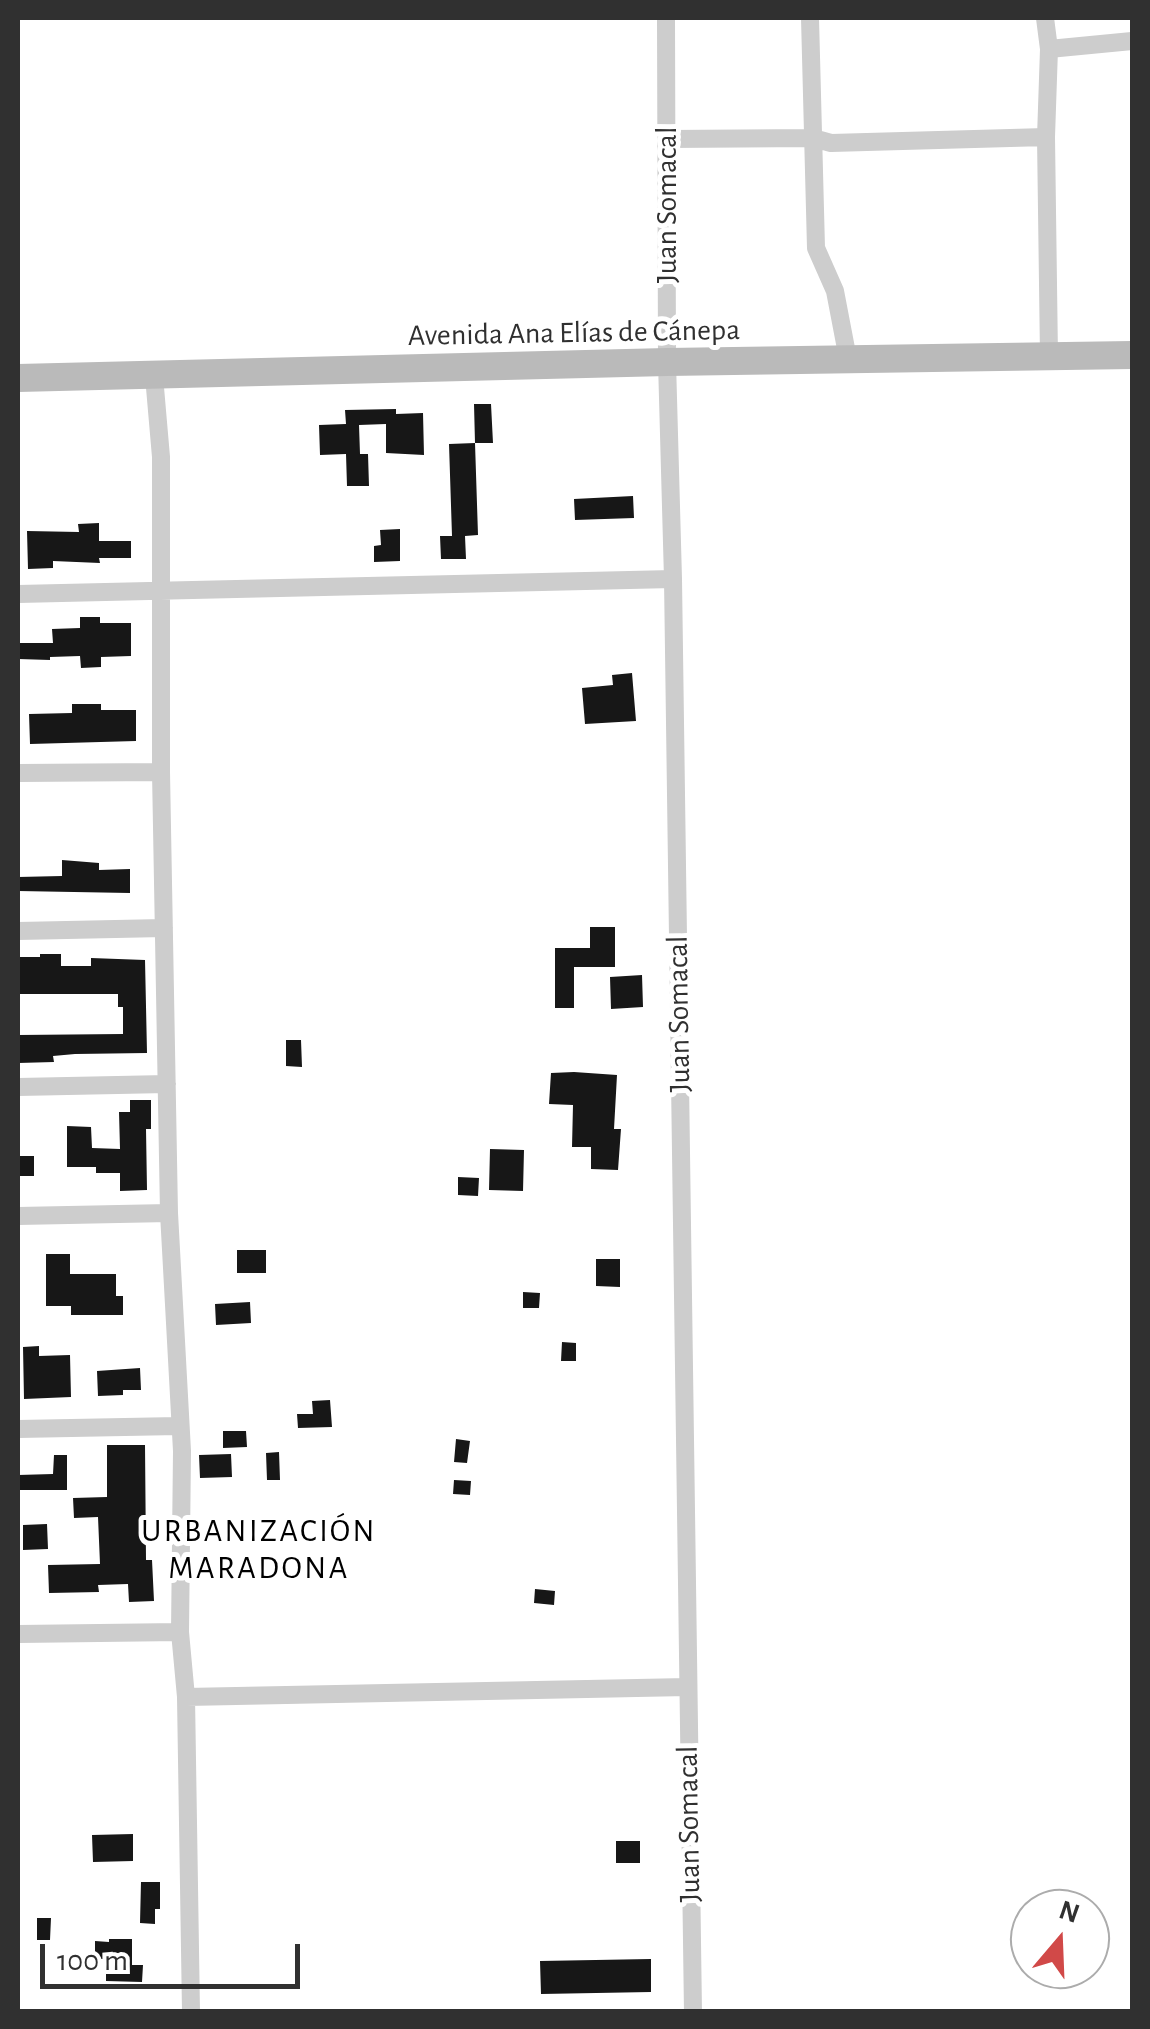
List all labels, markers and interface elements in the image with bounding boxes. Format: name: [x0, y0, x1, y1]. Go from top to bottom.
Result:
street label: Juan Somacal: [649, 127, 685, 283]
street label: Avenida Ana Elías de Cánepa: [408, 312, 740, 354]
street label: Juan Somacal: [660, 935, 698, 1093]
district label: URBANIZACIÓN MARADONA: [141, 1512, 377, 1587]
street label: Juan Somacal: [670, 1745, 708, 1903]
north arrow: [1010, 1889, 1110, 1989]
text: N: [1055, 1896, 1083, 1929]
scale bar: [45, 1924, 305, 1986]
text: 100 m: [57, 1946, 128, 1976]

